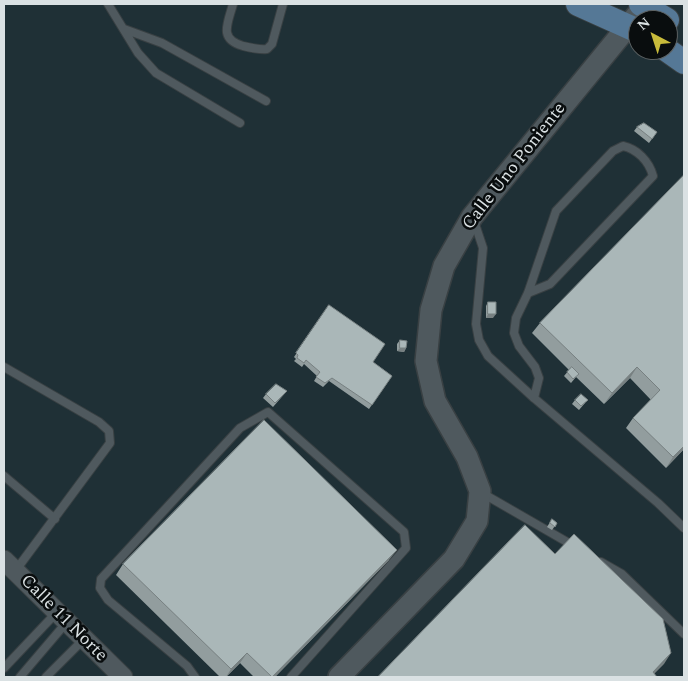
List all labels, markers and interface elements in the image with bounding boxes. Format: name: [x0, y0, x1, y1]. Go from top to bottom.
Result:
north arrow: [628, 10, 678, 60]
text: N: [633, 12, 655, 36]
street label: Calle Uno Poniente: [459, 99, 571, 235]
street label: Calle 11 Norte: [15, 571, 111, 667]

